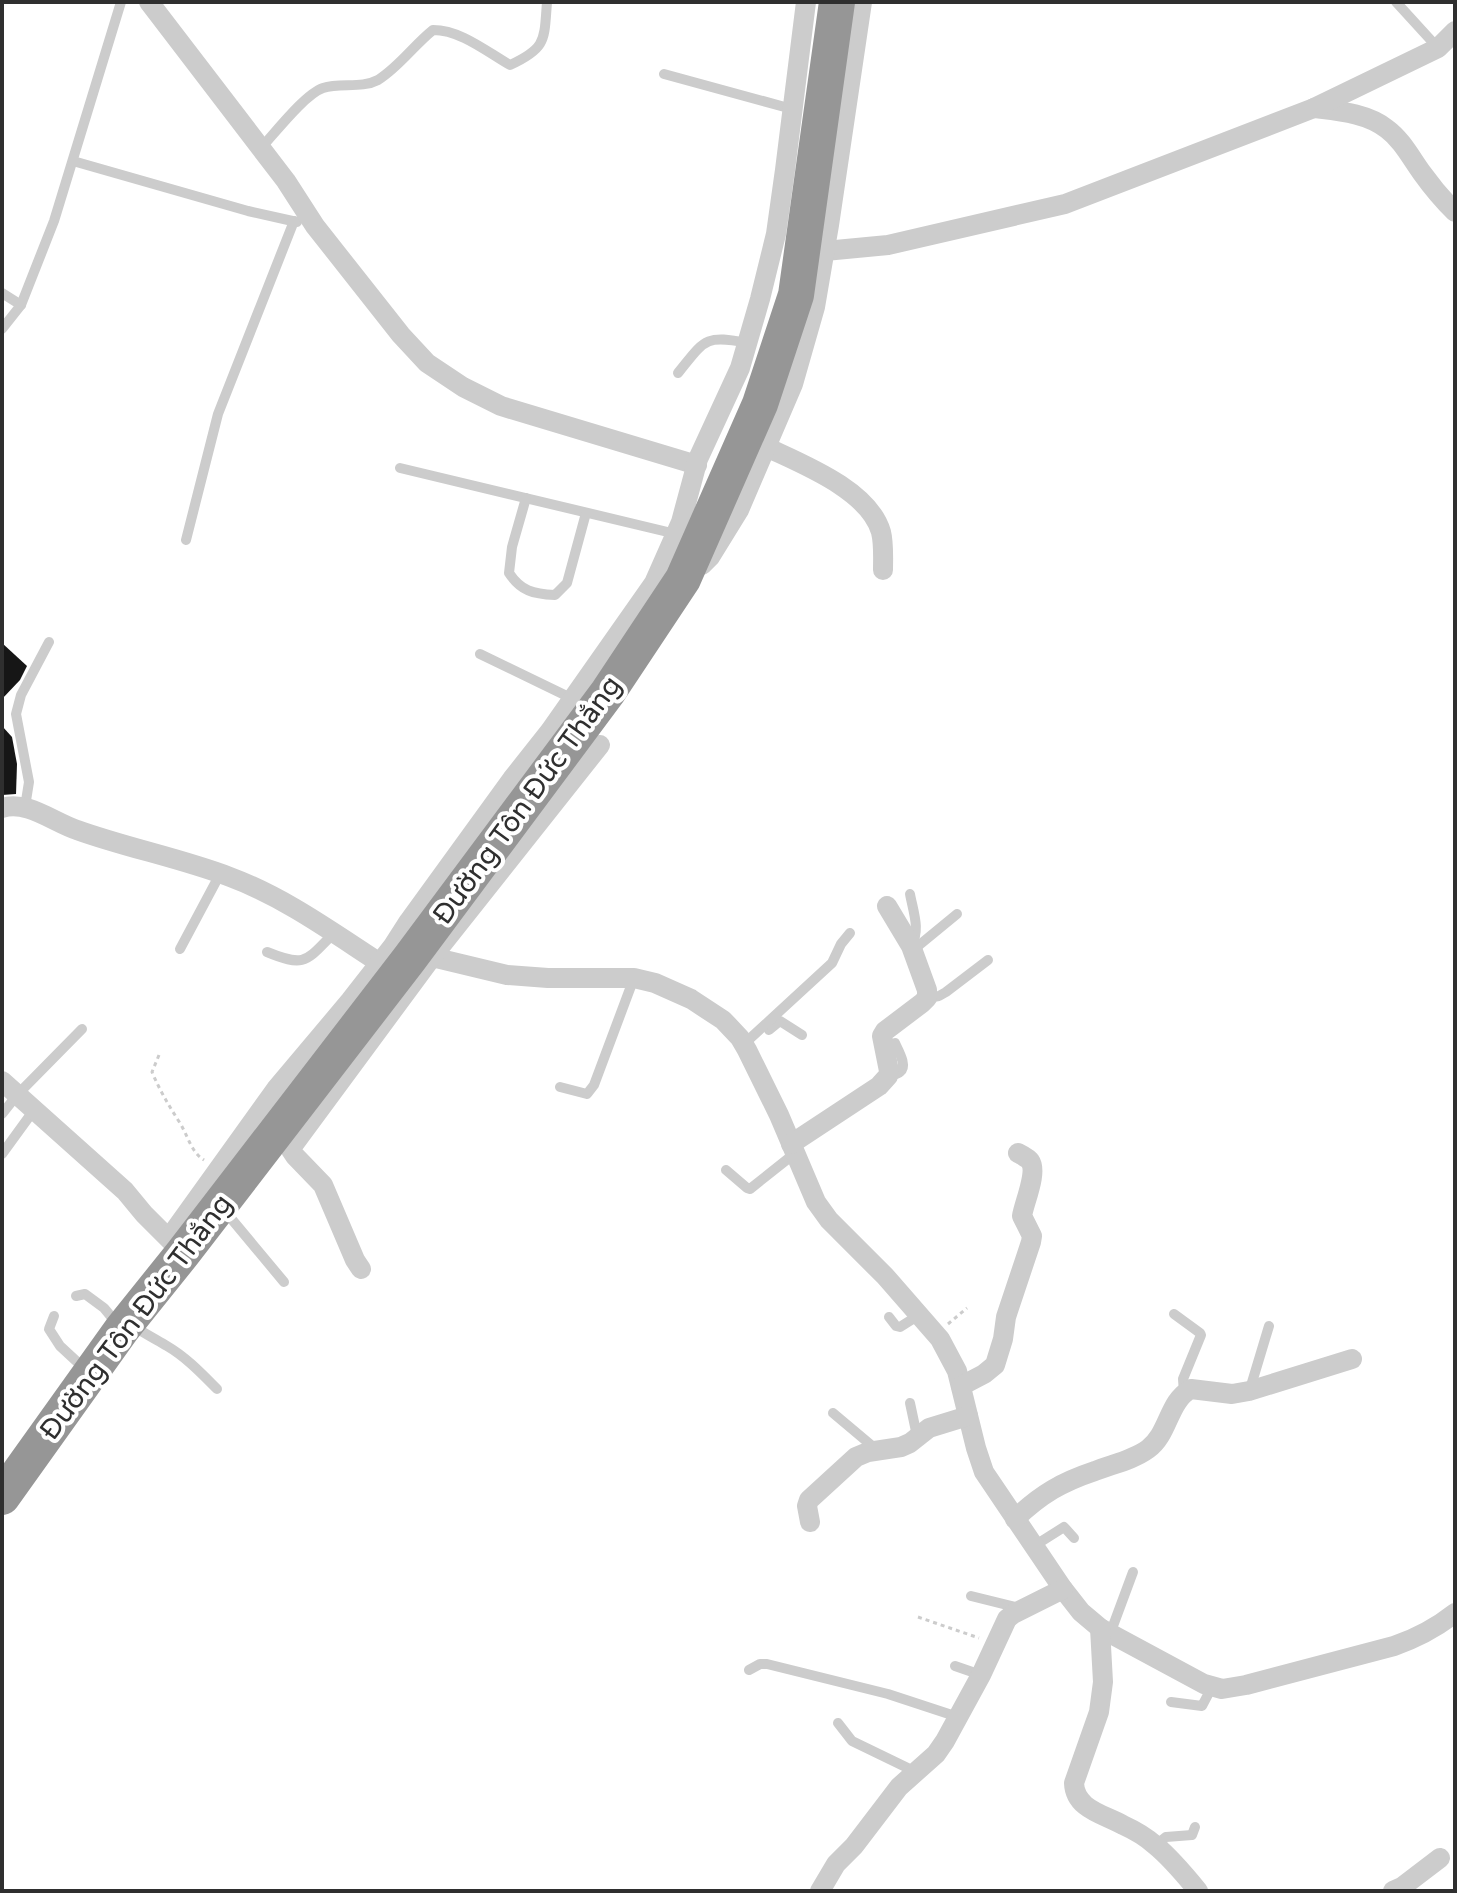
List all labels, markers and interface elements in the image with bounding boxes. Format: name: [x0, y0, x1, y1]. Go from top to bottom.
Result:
street label: Đường Tôn Đức Thắng: [425, 669, 629, 931]
street label: Đường Tôn Đức Thắng: [33, 1187, 239, 1447]

